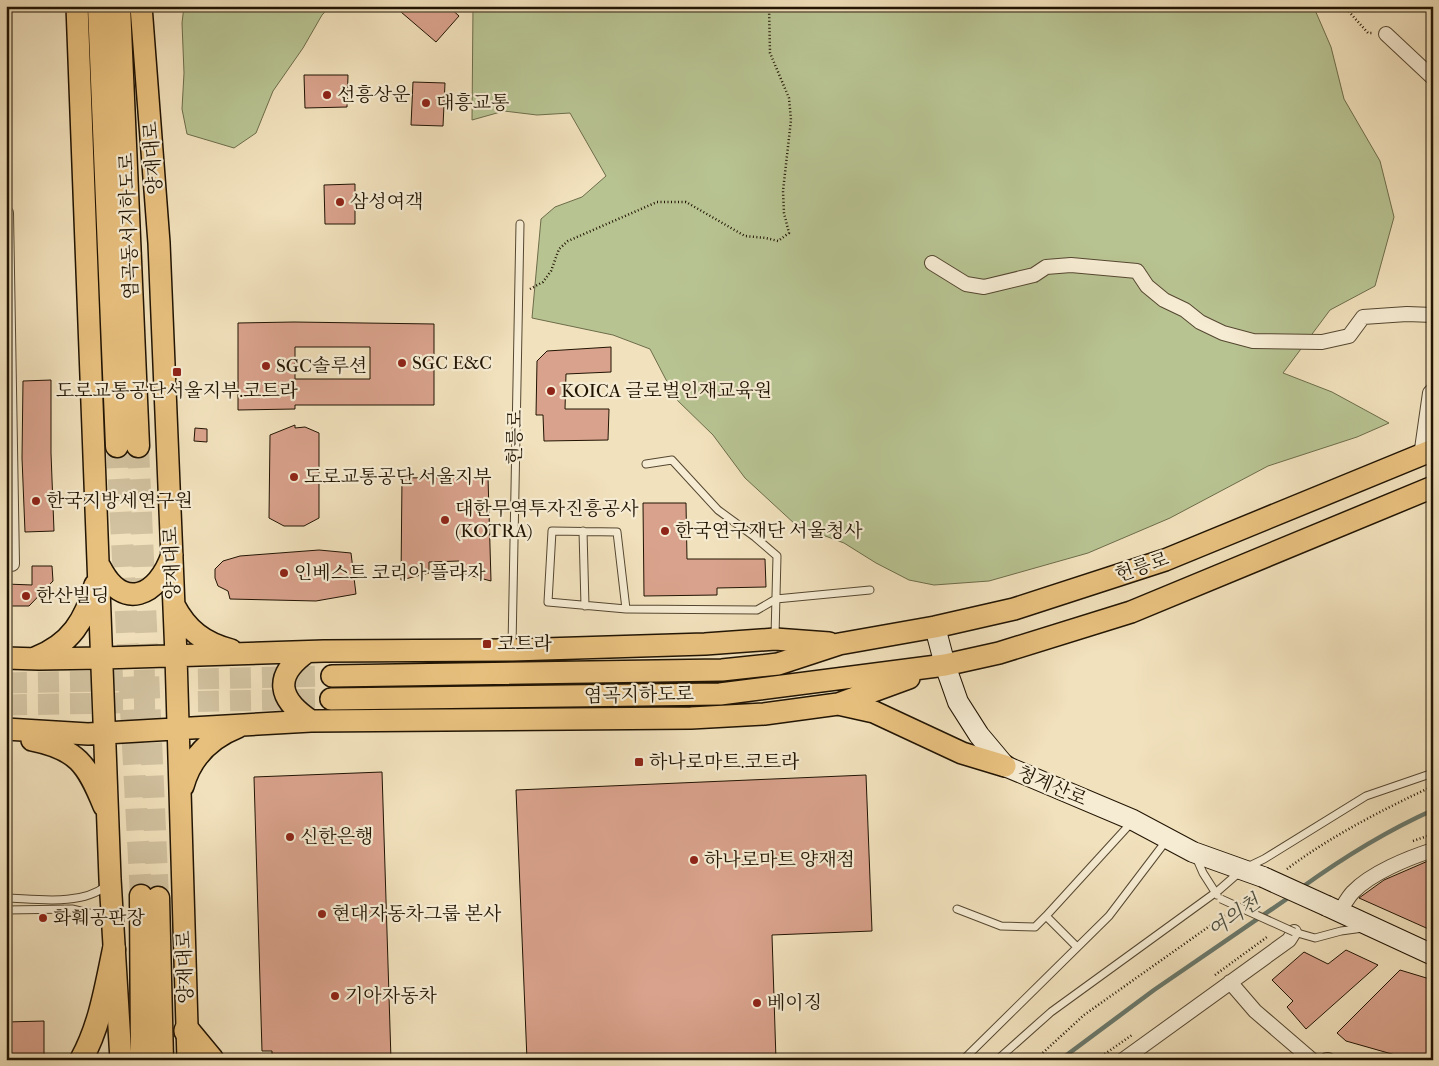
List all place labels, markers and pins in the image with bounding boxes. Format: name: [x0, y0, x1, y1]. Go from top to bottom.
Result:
place label: 선흥상운: [337, 84, 410, 106]
marker: 선흥상운: [321, 89, 333, 101]
place label: 대흥교통: [436, 92, 509, 114]
marker: 대흥교통: [420, 97, 432, 109]
place label: 삼성여객: [350, 191, 423, 213]
marker: 삼성여객: [334, 196, 346, 208]
place label: SGC E&C: [412, 352, 492, 374]
place label: SGC솔루션: [276, 355, 367, 377]
marker: SGC E&C: [396, 357, 408, 369]
marker: SGC솔루션: [260, 360, 272, 372]
marker: 도로교통공단서울지부.코트라: [171, 366, 183, 378]
place label: 도로교통공단서울지부.코트라: [56, 380, 298, 402]
place label: KOICA 글로벌인재교육원: [561, 380, 772, 402]
marker: KOICA 글로벌인재교육원: [545, 385, 557, 397]
place label: 도로교통공단 서울지부: [304, 466, 492, 488]
marker: 도로교통공단 서울지부: [288, 471, 300, 483]
place label: 한국지방세연구원: [46, 490, 193, 512]
marker: 한국지방세연구원: [30, 495, 42, 507]
place label: 대한무역투자진흥공사 (KOTRA): [455, 498, 639, 542]
marker: 대한무역투자진흥공사 (KOTRA): [439, 514, 451, 526]
place label: 한국연구재단 서울청사: [675, 520, 863, 542]
marker: 한국연구재단 서울청사: [659, 525, 671, 537]
place label: 인베스트 코리아 플라자: [294, 562, 486, 584]
marker: 인베스트 코리아 플라자: [278, 567, 290, 579]
place label: 한산빌딩: [36, 585, 109, 607]
marker: 한산빌딩: [20, 590, 32, 602]
place label: 코트라: [497, 633, 552, 655]
marker: 코트라: [481, 638, 493, 650]
place label: 하나로마트.코트라: [649, 751, 800, 773]
marker: 하나로마트.코트라: [633, 756, 645, 768]
place label: 신한은행: [300, 826, 373, 848]
marker: 신한은행: [284, 831, 296, 843]
place label: 하나로마트 양재점: [704, 849, 855, 871]
marker: 하나로마트 양재점: [688, 854, 700, 866]
place label: 현대자동차그룹 본사: [332, 903, 502, 925]
place label: 화훼공판장: [53, 907, 145, 929]
marker: 현대자동차그룹 본사: [316, 908, 328, 920]
marker: 화훼공판장: [37, 912, 49, 924]
place label: 기아자동차: [345, 985, 437, 1007]
marker: 기아자동차: [329, 990, 341, 1002]
place label: 베이징: [767, 992, 822, 1014]
marker: 베이징: [751, 997, 763, 1009]

